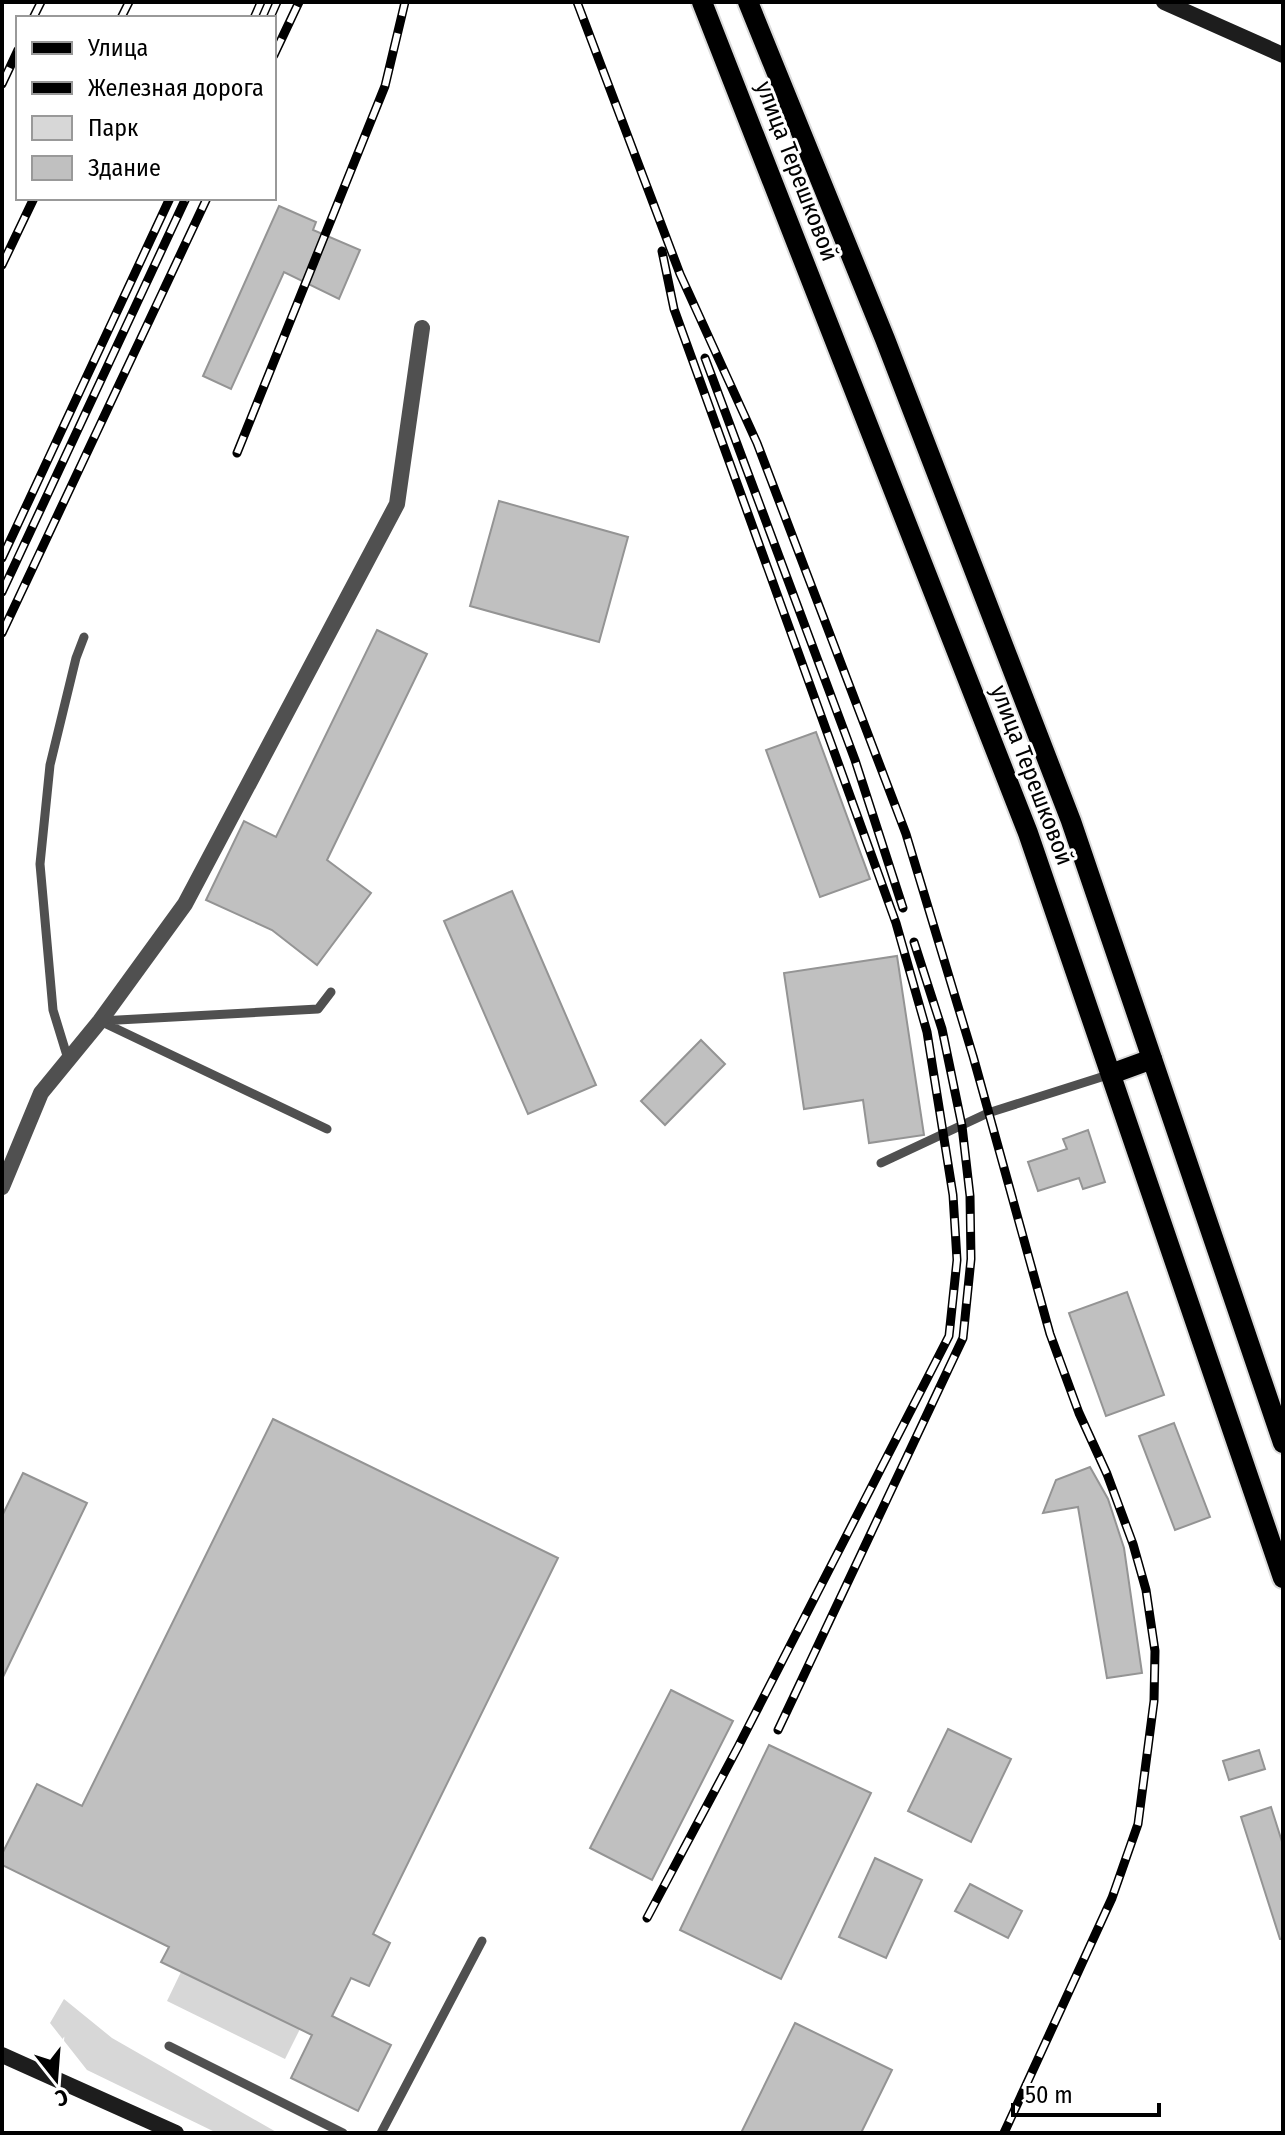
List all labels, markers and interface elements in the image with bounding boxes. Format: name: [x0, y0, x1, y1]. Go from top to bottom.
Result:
legend: [16, 16, 276, 200]
text: Улица: [87, 34, 148, 62]
text: Железная дорога: [88, 74, 264, 102]
street label: улица Терешковой: [750, 77, 844, 265]
text: Парк: [88, 114, 139, 142]
text: Здание: [88, 154, 161, 182]
street label: улица Терешковой: [985, 681, 1079, 869]
north arrow: [16, 2039, 96, 2119]
scale bar: [1013, 2067, 1159, 2117]
text: 50 m: [1025, 2081, 1073, 2109]
text: С: [52, 2083, 71, 2112]

